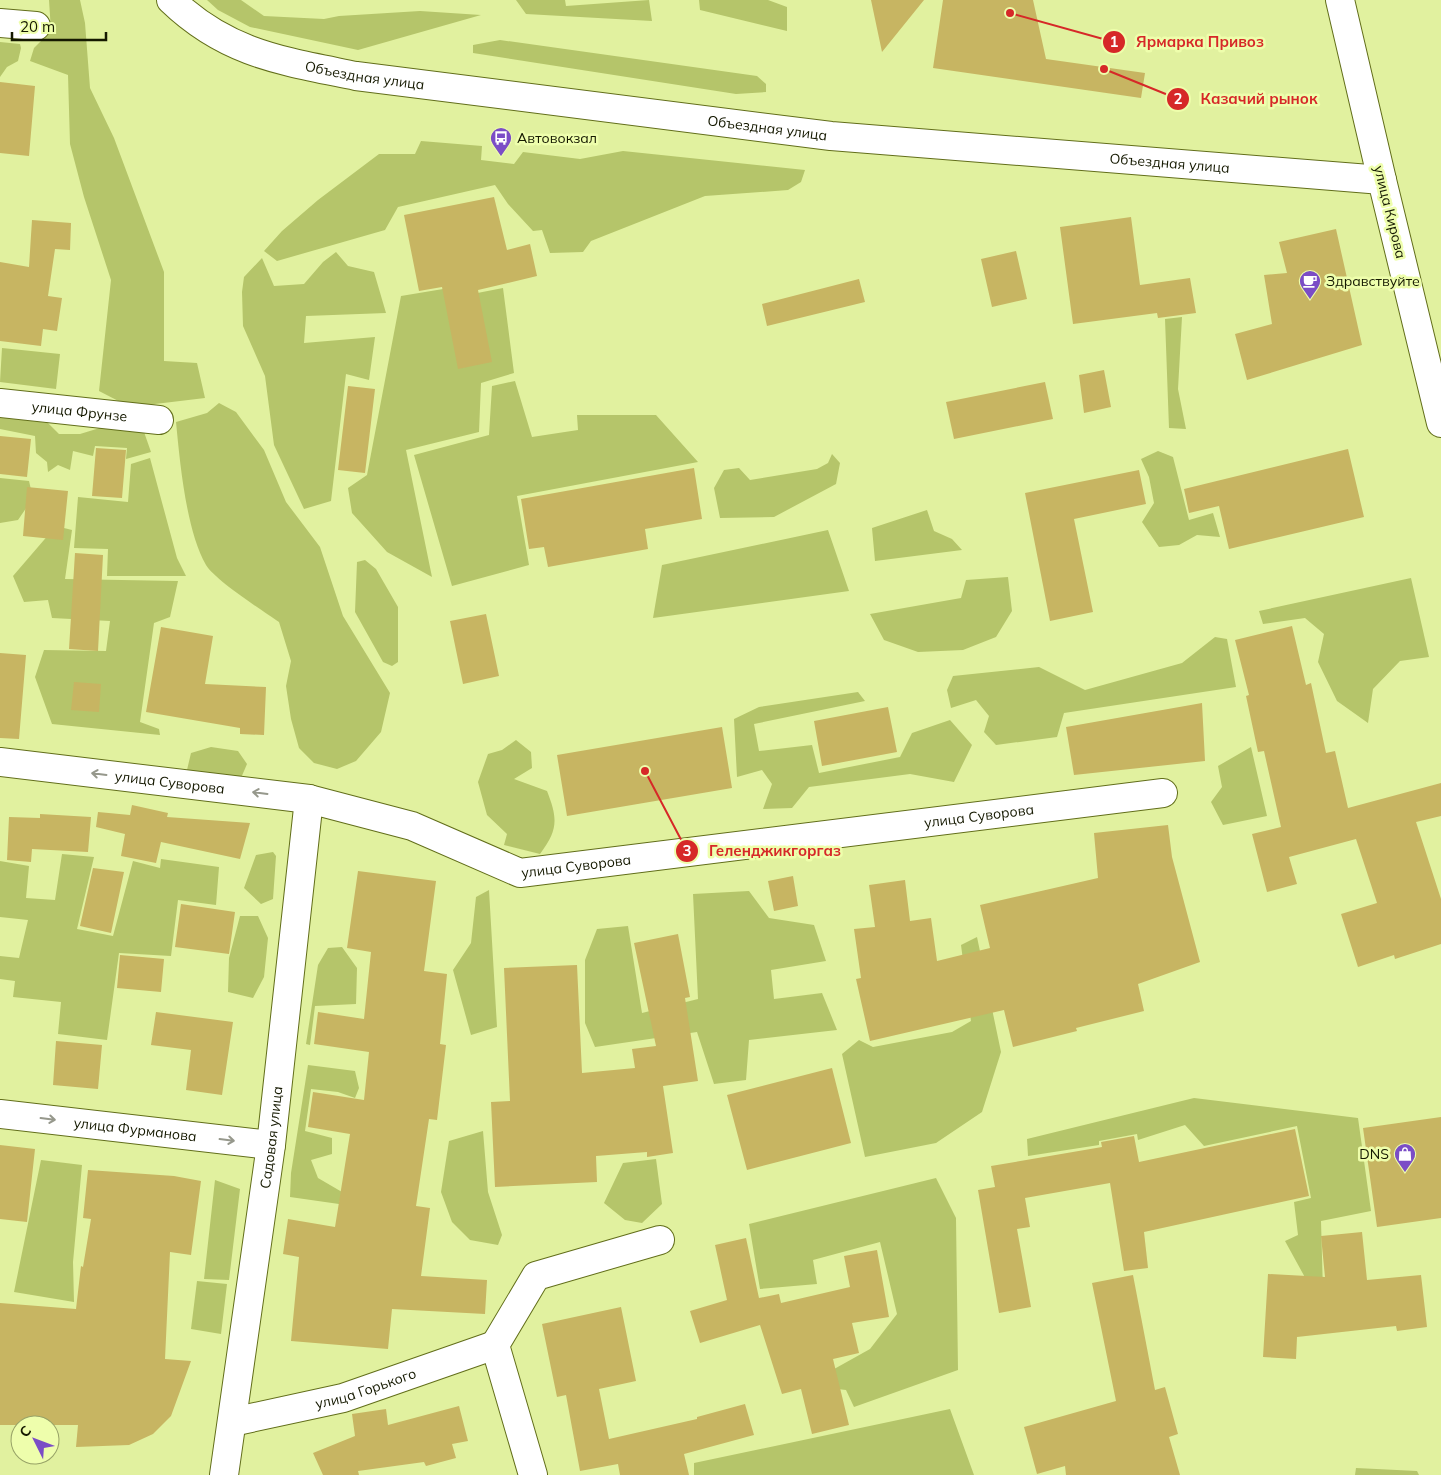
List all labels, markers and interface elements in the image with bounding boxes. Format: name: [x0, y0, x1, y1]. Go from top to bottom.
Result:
scale bar: [12, 10, 106, 42]
text: 20 m: [20, 17, 55, 36]
callout: Ярмарка Привоз: [1101, 27, 1274, 57]
text: 1: [1109, 32, 1119, 51]
text: Ярмарка Привоз: [1136, 32, 1264, 51]
street label: Объездная улица: [303, 57, 425, 94]
callout: Казачий рынок: [1165, 84, 1327, 114]
text: 2: [1173, 89, 1183, 108]
text: Казачий рынок: [1201, 89, 1318, 108]
street label: Объездная улица: [706, 111, 828, 144]
bus stop icon: Автовокзал: [489, 126, 513, 157]
place label: Автовокзал: [517, 129, 597, 147]
street label: Объездная улица: [1109, 149, 1230, 177]
street label: улица Кирова: [1370, 164, 1410, 260]
cafe icon: Здравствуйте: [1298, 269, 1322, 300]
place label: Здравствуйте: [1326, 272, 1420, 290]
street label: улица Фрунзе: [31, 397, 128, 426]
street label: улица Суворова: [114, 767, 226, 798]
one-way arrow: [91, 769, 107, 779]
one-way arrow: [253, 788, 269, 798]
street label: улица Суворова: [923, 800, 1035, 832]
callout: Геленджикгоргаз: [674, 836, 851, 866]
text: 3: [682, 841, 692, 860]
text: Геленджикгоргаз: [709, 841, 841, 860]
street label: улица Суворова: [520, 850, 632, 882]
street label: Садовая улица: [256, 1085, 286, 1190]
street label: улица Фурманова: [73, 1113, 198, 1145]
one-way arrow: [40, 1115, 56, 1125]
one-way arrow: [219, 1135, 235, 1145]
shop icon: DNS: [1393, 1142, 1417, 1173]
place label: DNS: [1359, 1145, 1389, 1163]
street label: улица Горького: [314, 1364, 419, 1413]
north arrow: [10, 1415, 60, 1465]
text: С: [15, 1422, 35, 1441]

